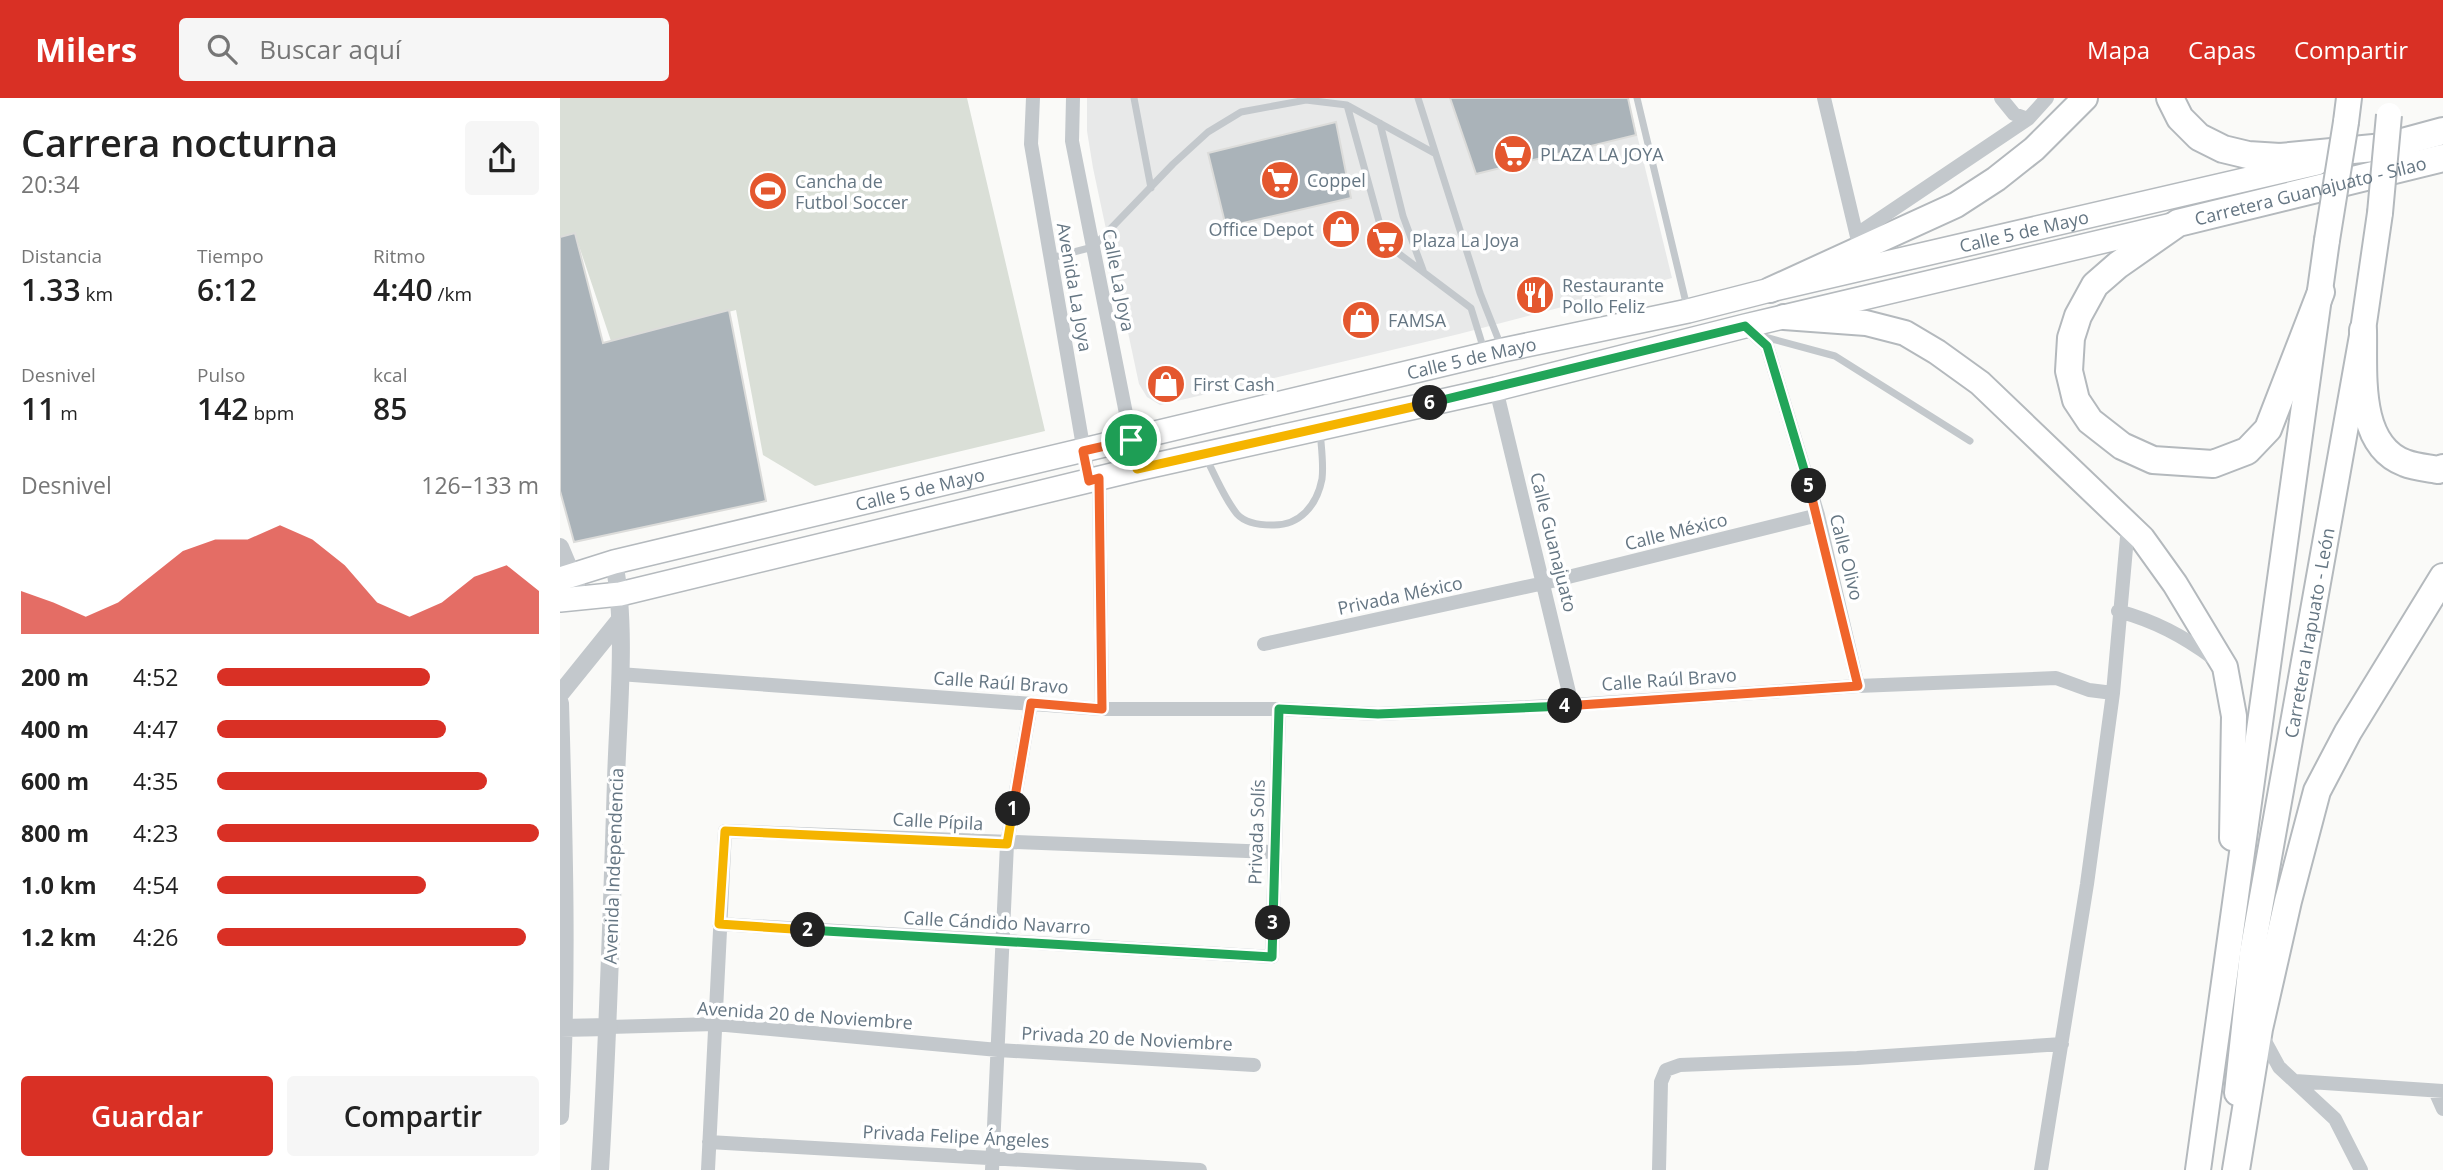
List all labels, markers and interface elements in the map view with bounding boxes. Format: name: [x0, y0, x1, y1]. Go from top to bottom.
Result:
search box: [179, 18, 669, 81]
text: Milers: [35, 27, 137, 72]
icon: search: [203, 30, 241, 68]
text: Buscar aquí: [259, 31, 401, 67]
text: Mapa: [2087, 33, 2150, 66]
text: Capas: [2188, 33, 2256, 66]
text: Compartir: [2294, 33, 2408, 66]
text: Carrera nocturna: [21, 116, 338, 168]
button: share: [465, 121, 539, 195]
supermarket icon: PLAZA LA JOYA: [1492, 133, 1534, 175]
place label: PLAZA LA JOYA: [1540, 142, 1664, 166]
street label: Carretera Guanajuato - Silao: [2192, 151, 2429, 231]
supermarket icon: Coppel: [1259, 159, 1301, 201]
text: 20:34: [21, 168, 80, 200]
place label: Coppel: [1307, 168, 1366, 192]
place label: Cancha de Futbol Soccer: [795, 169, 909, 214]
sports icon: Cancha de Futbol Soccer: [747, 170, 789, 212]
street label: Calle 5 de Mayo: [1957, 204, 2091, 258]
shop icon: Office Depot: [1320, 208, 1362, 250]
place label: Office Depot: [1209, 217, 1314, 241]
supermarket icon: Plaza La Joya: [1364, 219, 1406, 261]
street label: Avenida La Joya: [1052, 221, 1098, 353]
street label: Calle La Joya: [1097, 227, 1141, 333]
place label: Plaza La Joya: [1412, 228, 1519, 252]
text: Distancia: [21, 243, 102, 269]
text: Tiempo: [197, 243, 264, 269]
text: Ritmo: [373, 243, 425, 269]
text: 1.33: [21, 269, 81, 310]
text: 6:12: [197, 269, 257, 310]
text: 4:40: [373, 269, 433, 310]
place label: Restaurante Pollo Feliz: [1562, 273, 1664, 318]
restaurant icon: Restaurante Pollo Feliz: [1514, 274, 1556, 316]
text: km: [81, 281, 113, 307]
text: /km: [433, 281, 472, 307]
shop icon: FAMSA: [1340, 299, 1382, 341]
place label: FAMSA: [1388, 308, 1447, 332]
street label: Calle 5 de Mayo: [1404, 331, 1538, 385]
text: Desnivel: [21, 362, 96, 388]
text: Pulso: [197, 362, 245, 388]
text: kcal: [373, 362, 407, 388]
shop icon: First Cash: [1145, 363, 1187, 405]
place label: First Cash: [1193, 372, 1275, 396]
pin: 6: [1412, 386, 1448, 420]
text: 11: [21, 388, 55, 429]
text: 142: [197, 388, 248, 429]
text: 85: [373, 388, 407, 429]
text: 6: [1424, 389, 1435, 415]
text: m: [55, 400, 78, 426]
text: bpm: [248, 400, 294, 426]
pin: [1101, 410, 1161, 470]
icon: arrive: [1112, 421, 1150, 459]
street label: Calle 5 de Mayo: [853, 462, 987, 516]
pin: 5: [1792, 468, 1826, 504]
text: Desnivel: [21, 469, 112, 501]
text: 126–133 m: [421, 469, 539, 501]
street label: Calle Guanajuato: [1525, 470, 1583, 614]
text: 5: [1803, 472, 1814, 498]
street label: Calle México: [1622, 507, 1730, 555]
street label: Calle Olivo: [1825, 511, 1869, 603]
street label: Carretera Irapuato - León: [2279, 526, 2340, 740]
street label: Privada México: [1335, 570, 1465, 620]
text: 200 m: [21, 661, 89, 693]
text: 4:52: [133, 661, 179, 693]
street label: Calle Raúl Bravo: [1601, 662, 1737, 696]
street label: Calle Raúl Bravo: [933, 665, 1069, 699]
pin: 4: [1548, 688, 1583, 724]
text: 4: [1559, 692, 1570, 718]
text: 400 m: [21, 713, 89, 745]
text: 4:47: [133, 713, 179, 745]
text: 600 m: [21, 765, 89, 797]
text: 4:35: [133, 765, 179, 797]
street label: Avenida Independencia: [598, 767, 628, 965]
street label: Privada Solís: [1242, 779, 1270, 885]
pin: 1: [995, 792, 1030, 826]
text: 1: [1007, 795, 1018, 821]
street label: Calle Pípila: [892, 807, 984, 835]
text: 800 m: [21, 817, 89, 849]
text: 4:23: [133, 817, 179, 849]
text: 1.0 km: [21, 869, 97, 901]
text: 4:54: [133, 869, 179, 901]
street label: Calle Cándido Navarro: [903, 905, 1091, 939]
pin: 3: [1256, 906, 1290, 940]
text: 3: [1267, 909, 1278, 935]
pin: 2: [790, 912, 826, 948]
text: 2: [802, 916, 813, 942]
text: 1.2 km: [21, 921, 97, 953]
text: 4:26: [133, 921, 179, 953]
street label: Avenida 20 de Noviembre: [696, 995, 914, 1035]
street label: Privada 20 de Noviembre: [1021, 1020, 1233, 1056]
button: Guardar: [21, 1076, 273, 1156]
button: Compartir: [287, 1076, 539, 1156]
street label: Privada Felipe Ángeles: [862, 1119, 1050, 1153]

